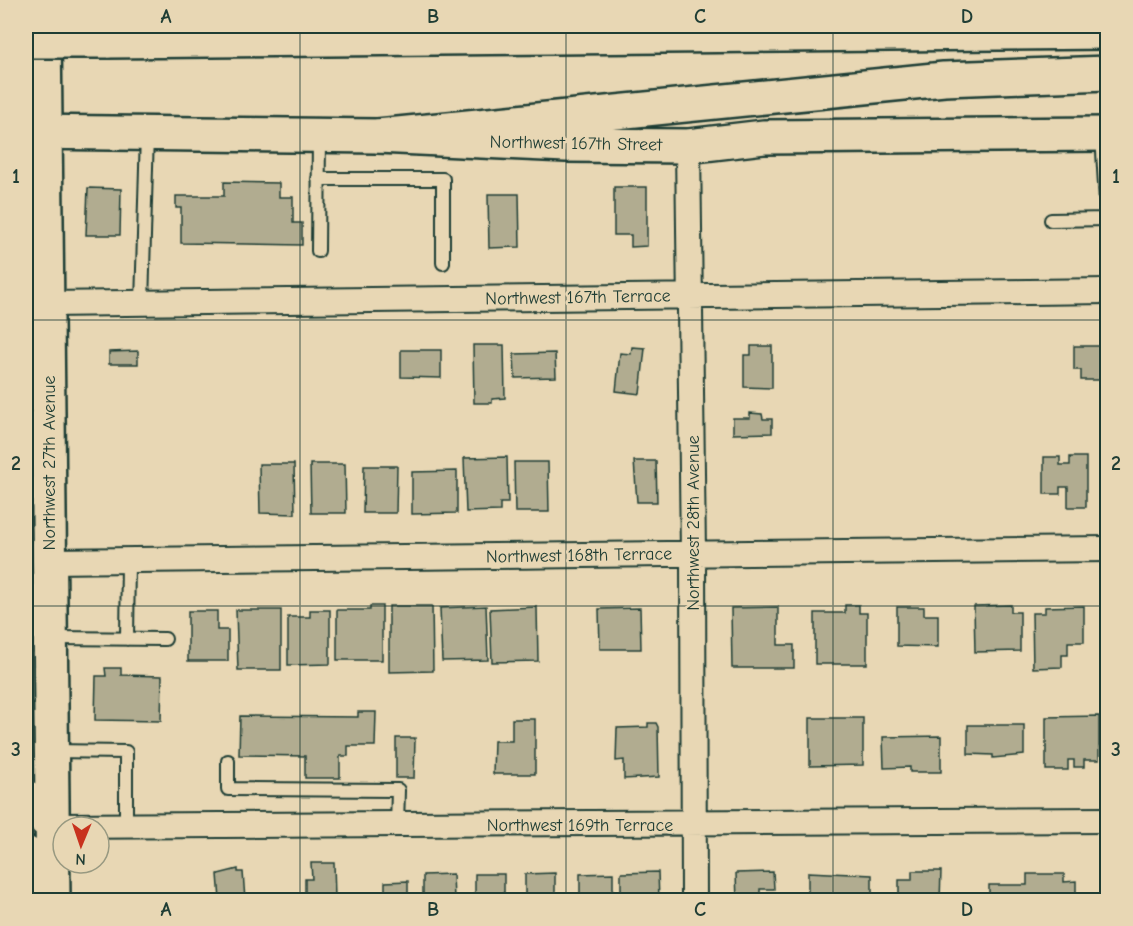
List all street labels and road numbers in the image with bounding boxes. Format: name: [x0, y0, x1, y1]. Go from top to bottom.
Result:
street label: Northwest 167th Street: [489, 131, 663, 156]
street label: Northwest 167th Terrace: [485, 285, 671, 310]
street label: Northwest 27th Avenue: [39, 376, 60, 550]
street label: Northwest 28th Avenue: [683, 435, 704, 611]
street label: Northwest 168th Terrace: [486, 543, 672, 568]
street label: Northwest 169th Terrace: [487, 815, 673, 836]

